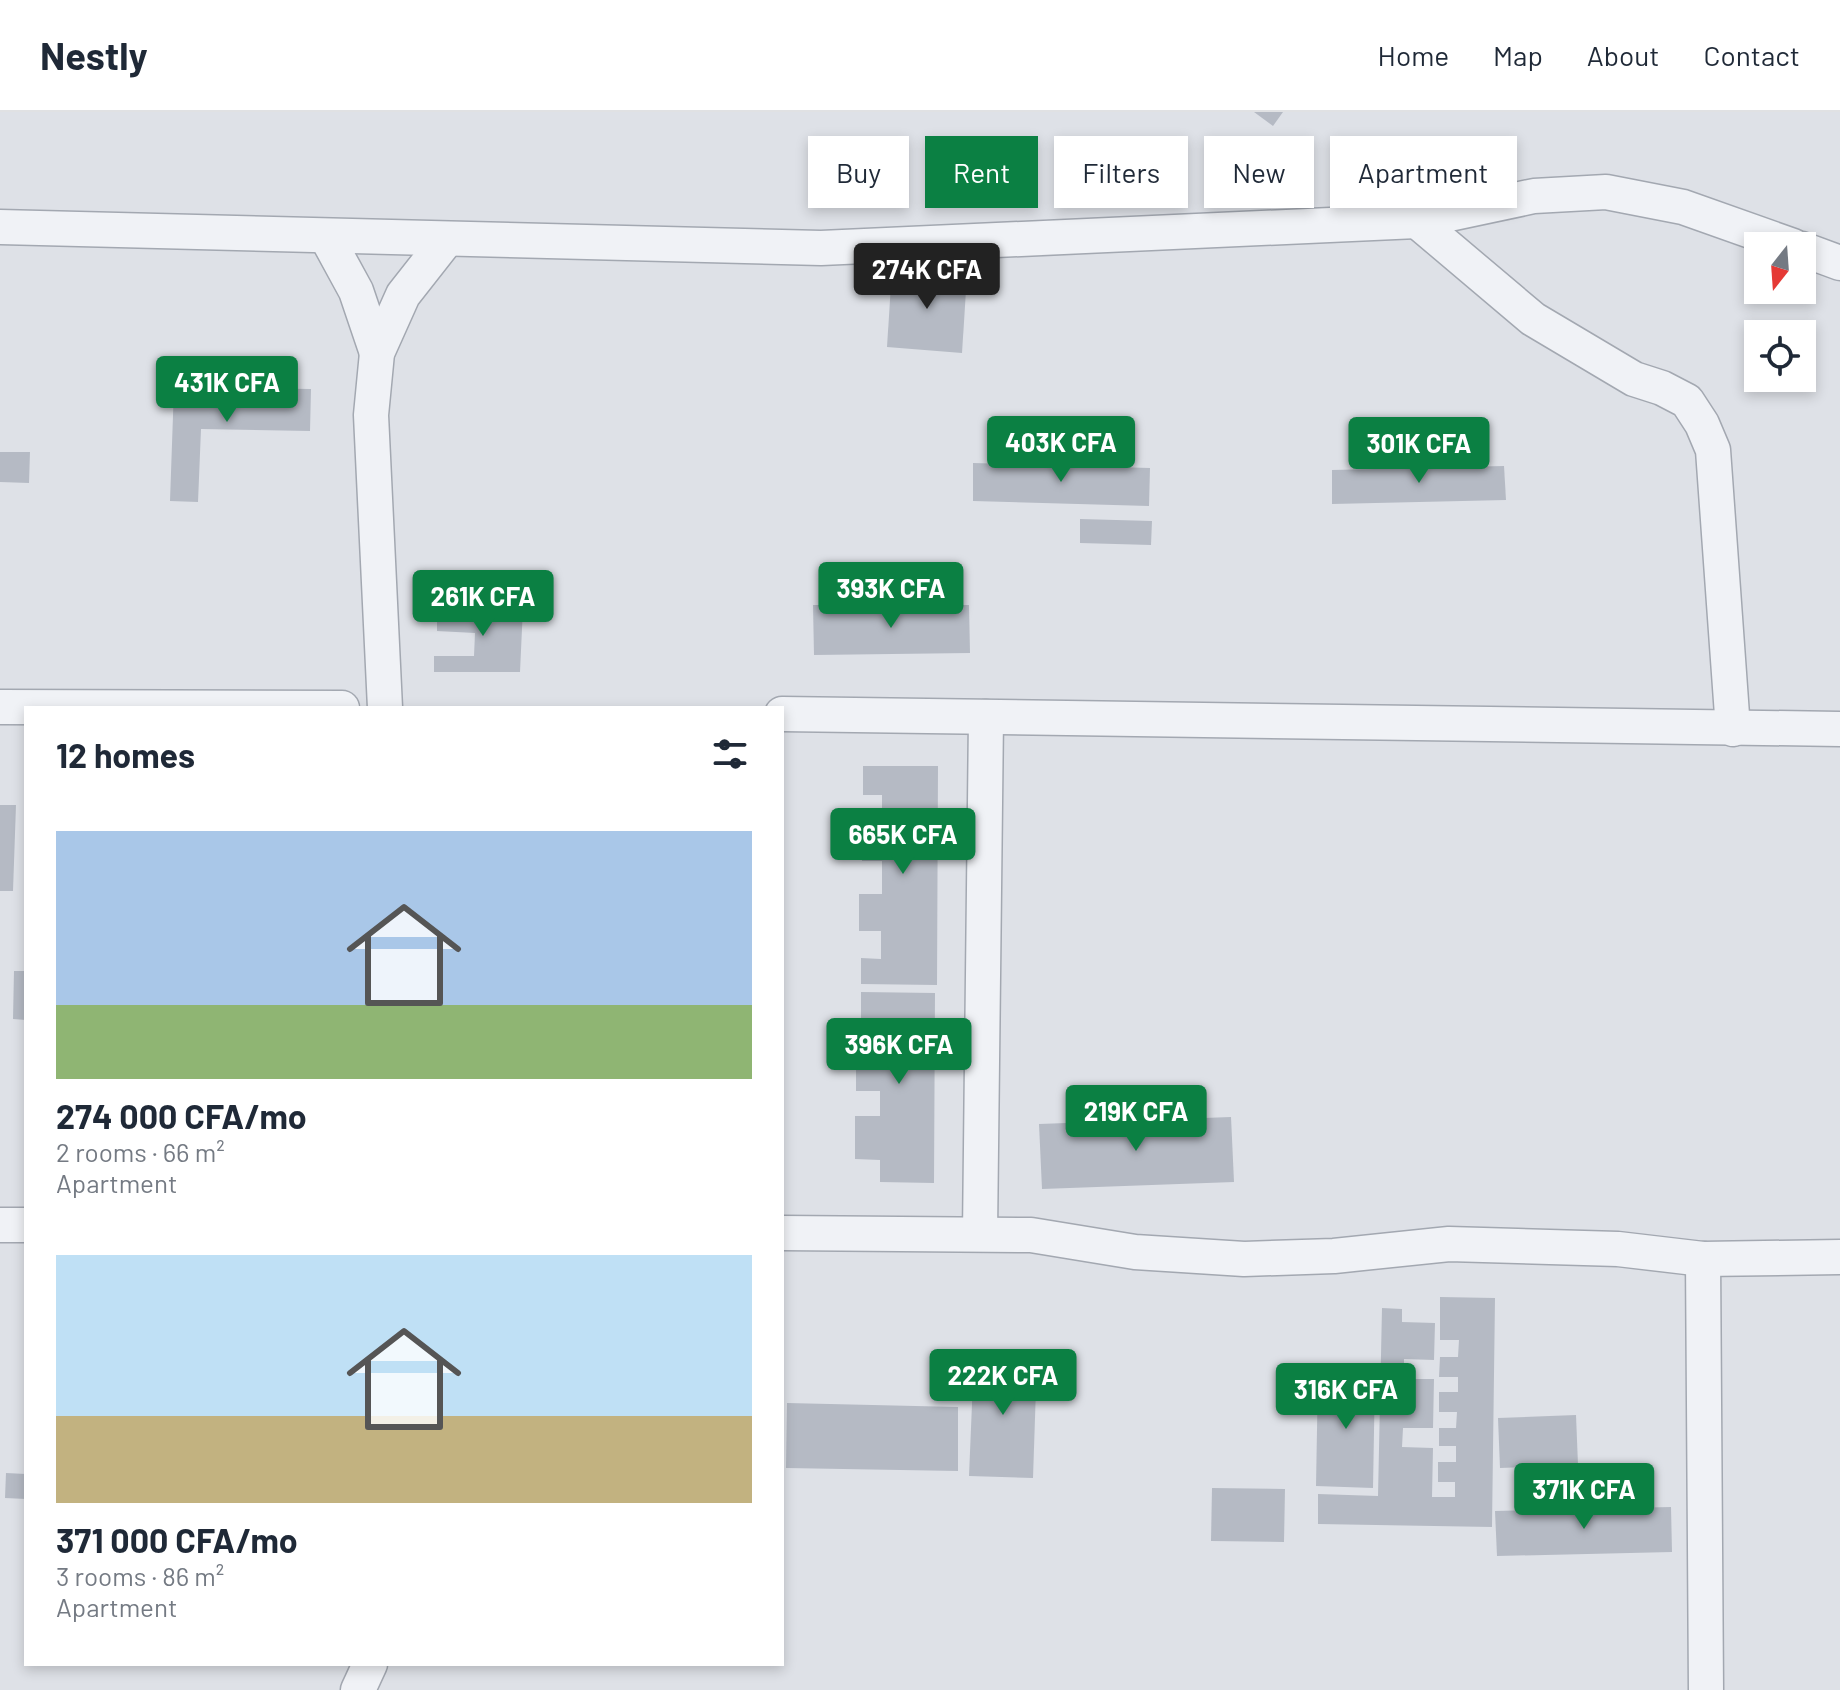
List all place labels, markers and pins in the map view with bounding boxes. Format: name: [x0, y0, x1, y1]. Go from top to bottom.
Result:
pin: 274K CFA: [844, 243, 1010, 311]
pin: 431K CFA: [144, 356, 310, 424]
pin: 403K CFA: [978, 416, 1144, 484]
pin: 301K CFA: [1336, 417, 1502, 485]
pin: 393K CFA: [808, 562, 974, 630]
pin: 261K CFA: [400, 570, 566, 638]
pin: 665K CFA: [820, 808, 986, 876]
pin: 396K CFA: [816, 1018, 982, 1086]
pin: 219K CFA: [1053, 1085, 1219, 1153]
pin: 222K CFA: [920, 1349, 1086, 1417]
pin: 316K CFA: [1263, 1363, 1429, 1431]
pin: 371K CFA: [1501, 1463, 1667, 1531]

